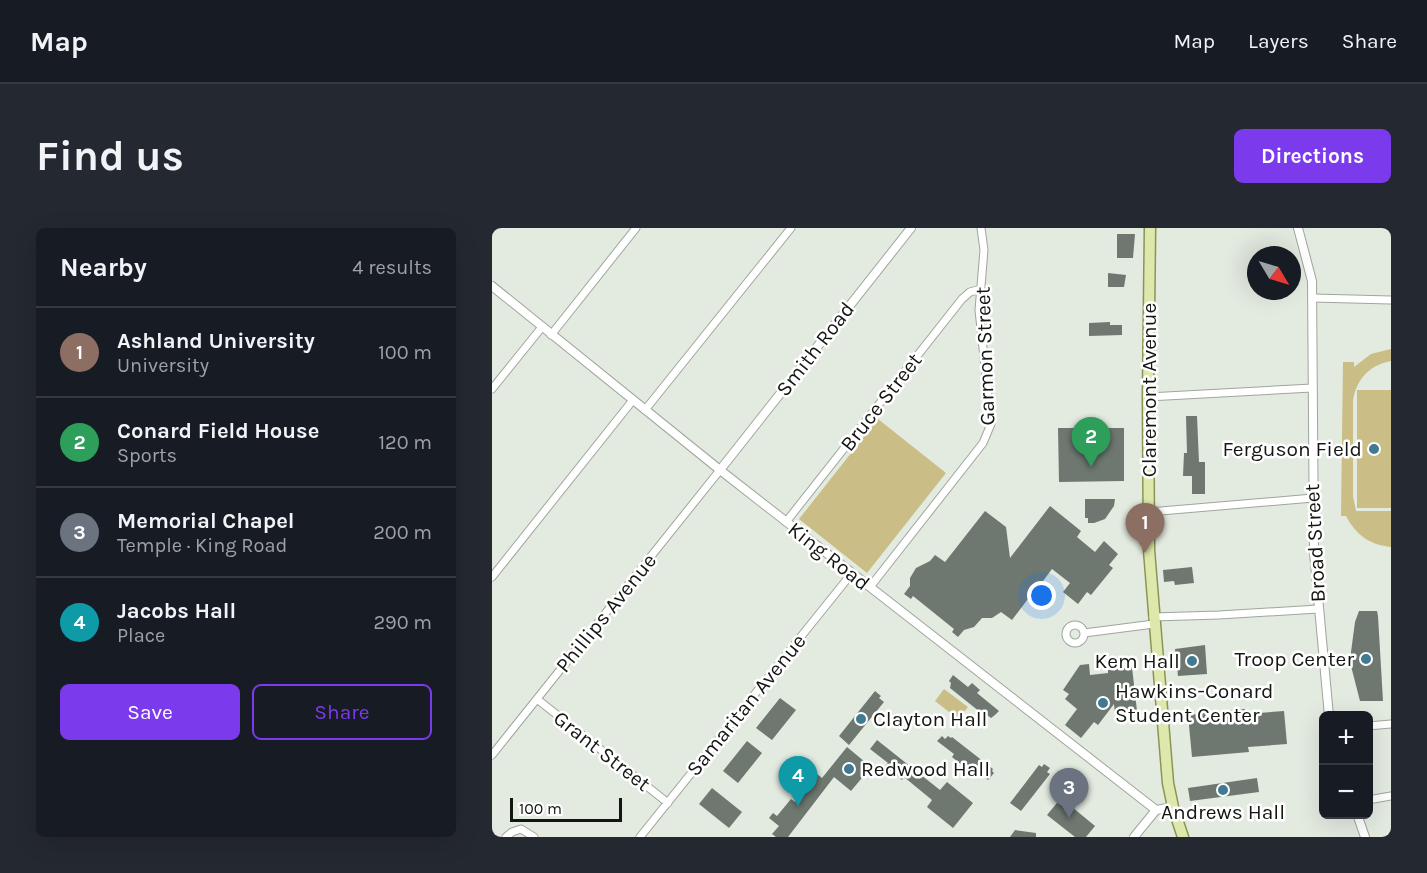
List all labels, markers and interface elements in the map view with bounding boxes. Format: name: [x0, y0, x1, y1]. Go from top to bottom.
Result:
text: Map: [30, 25, 88, 58]
text: Map: [1173, 29, 1215, 53]
text: Layers: [1248, 29, 1309, 53]
text: Share: [1342, 29, 1397, 53]
button: Directions: [1234, 129, 1391, 183]
text: Find us: [36, 131, 184, 181]
north arrow: [1247, 246, 1301, 300]
text: Nearby: [60, 252, 147, 283]
text: 4 results: [352, 256, 432, 279]
street label: Garmon Street: [971, 286, 999, 426]
street label: Smith Road: [771, 297, 859, 401]
street label: Claremont Avenue: [1137, 303, 1161, 477]
text: Ashland University: [117, 328, 315, 354]
text: 1: [76, 341, 83, 364]
text: 100 m: [378, 341, 432, 364]
street label: Bruce Street: [835, 348, 927, 456]
text: University: [117, 354, 209, 377]
text: Conard Field House: [117, 418, 319, 444]
pin: 2: [1072, 418, 1110, 467]
text: 2: [73, 431, 86, 454]
text: 120 m: [378, 431, 432, 454]
place label: Ferguson Field: [1222, 437, 1362, 461]
marker: Ferguson Field: [1367, 442, 1381, 456]
text: Sports: [117, 444, 177, 467]
street label: Broad Street: [1300, 483, 1330, 603]
pin: 1: [1126, 504, 1164, 553]
text: Memorial Chapel: [117, 508, 295, 534]
street label: King Road: [783, 517, 875, 595]
text: 3: [73, 521, 86, 544]
text: 200 m: [373, 521, 432, 544]
text: Temple · King Road: [117, 534, 287, 557]
street label: Phillips Avenue: [551, 549, 661, 677]
your location: [1027, 581, 1056, 610]
text: Jacobs Hall: [117, 598, 236, 624]
text: 4: [74, 611, 85, 634]
text: 290 m: [373, 611, 432, 634]
text: Place: [117, 624, 165, 647]
street label: Samaritan Avenue: [681, 629, 811, 781]
place label: Troop Center: [1235, 647, 1354, 671]
place label: Kem Hall: [1094, 649, 1180, 673]
marker: Troop Center: [1359, 652, 1373, 666]
marker: Kem Hall: [1185, 654, 1199, 668]
place label: Hawkins-Conard Student Center: [1115, 679, 1274, 727]
button: Save: [60, 684, 240, 740]
button: Share: [252, 684, 432, 740]
marker: Hawkins-Conard Student Center: [1096, 696, 1110, 710]
street label: Grant Street: [549, 706, 655, 796]
place label: Clayton Hall: [873, 707, 987, 731]
map controls: [1319, 711, 1373, 819]
button: +: [1319, 711, 1373, 765]
marker: Clayton Hall: [854, 712, 868, 726]
pin: 4: [778, 756, 818, 806]
place label: Redwood Hall: [861, 757, 990, 781]
marker: Redwood Hall: [842, 762, 856, 776]
button: −: [1319, 765, 1373, 819]
pin: 3: [1050, 768, 1088, 818]
marker: Andrews Hall: [1216, 783, 1230, 797]
scale bar: [510, 795, 622, 822]
text: 100 m: [519, 799, 562, 818]
place label: Andrews Hall: [1161, 800, 1285, 824]

